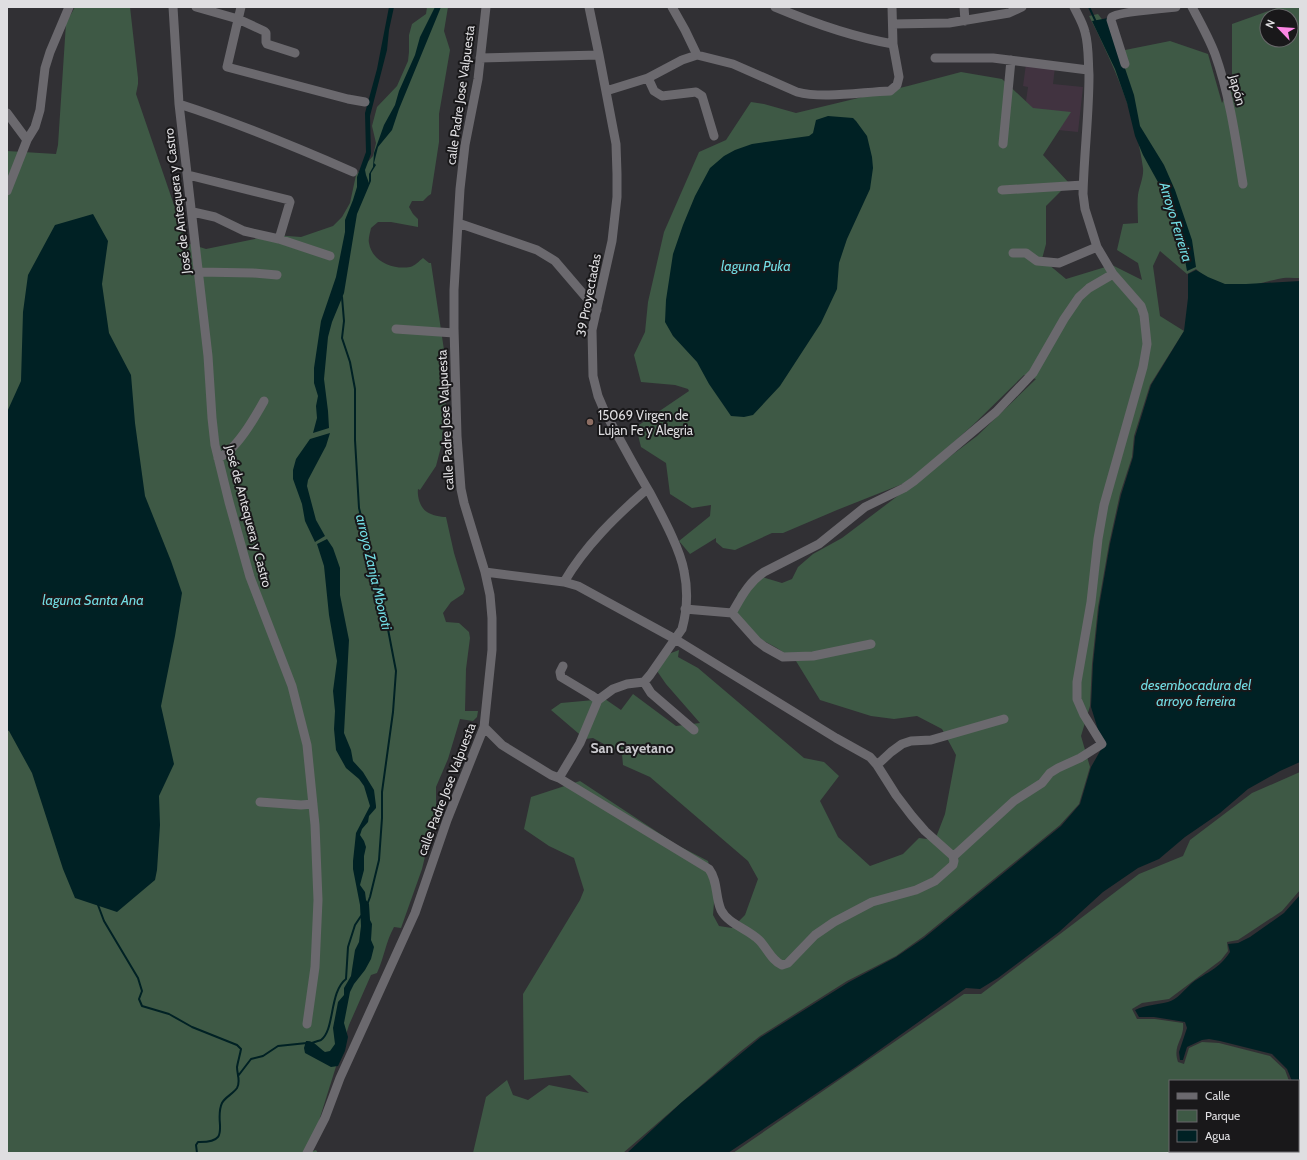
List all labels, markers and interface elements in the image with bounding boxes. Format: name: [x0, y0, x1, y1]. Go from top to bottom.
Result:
north arrow: [1259, 8, 1299, 48]
text: N: [1262, 17, 1278, 30]
street label: calle Padre Jose Valpuesta: [442, 23, 478, 166]
street label: Japón: [1226, 72, 1250, 107]
street label: José de Antequera y Castro: [160, 127, 194, 276]
water label: Arroyo Ferreira: [1155, 179, 1197, 264]
street label: 39 Proyectadas: [572, 252, 604, 338]
water label: laguna Puka: [721, 257, 791, 275]
street label: calle Padre Jose Valpuesta: [433, 349, 457, 491]
place label: 15069 Virgen de Lujan Fe y Alegria: [598, 407, 694, 439]
marker: 15069 Virgen de Lujan Fe y Alegria: [585, 417, 595, 427]
street label: José de Antequera y Castro: [222, 442, 276, 589]
water label: arroyo Zanja Mboroti: [352, 513, 396, 632]
water label: laguna Santa Ana: [42, 591, 144, 609]
water label: desembocadura del arroyo ferreira: [1141, 676, 1252, 710]
street label: calle Padre Jose Valpuesta: [413, 720, 479, 858]
district label: San Cayetano: [590, 739, 674, 757]
legend: [1169, 1080, 1299, 1152]
text: Calle: [1205, 1088, 1230, 1103]
text: Parque: [1205, 1108, 1240, 1123]
text: Agua: [1205, 1128, 1231, 1143]

